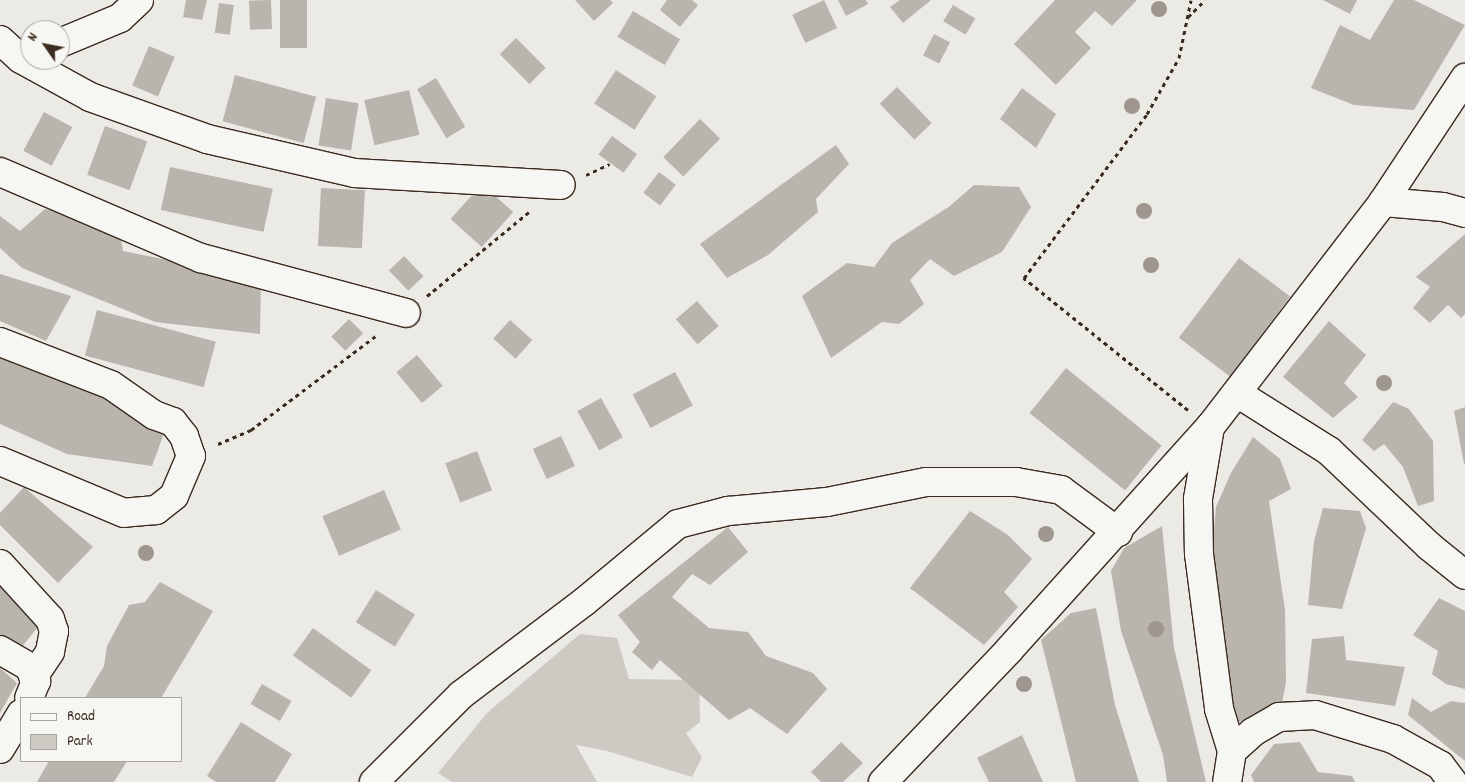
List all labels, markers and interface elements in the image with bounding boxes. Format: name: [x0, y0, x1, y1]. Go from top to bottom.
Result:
north arrow: [20, 20, 70, 70]
text: N: [23, 29, 44, 46]
legend: [20, 697, 182, 762]
text: Road: [67, 706, 95, 728]
text: Park: [67, 731, 93, 753]

